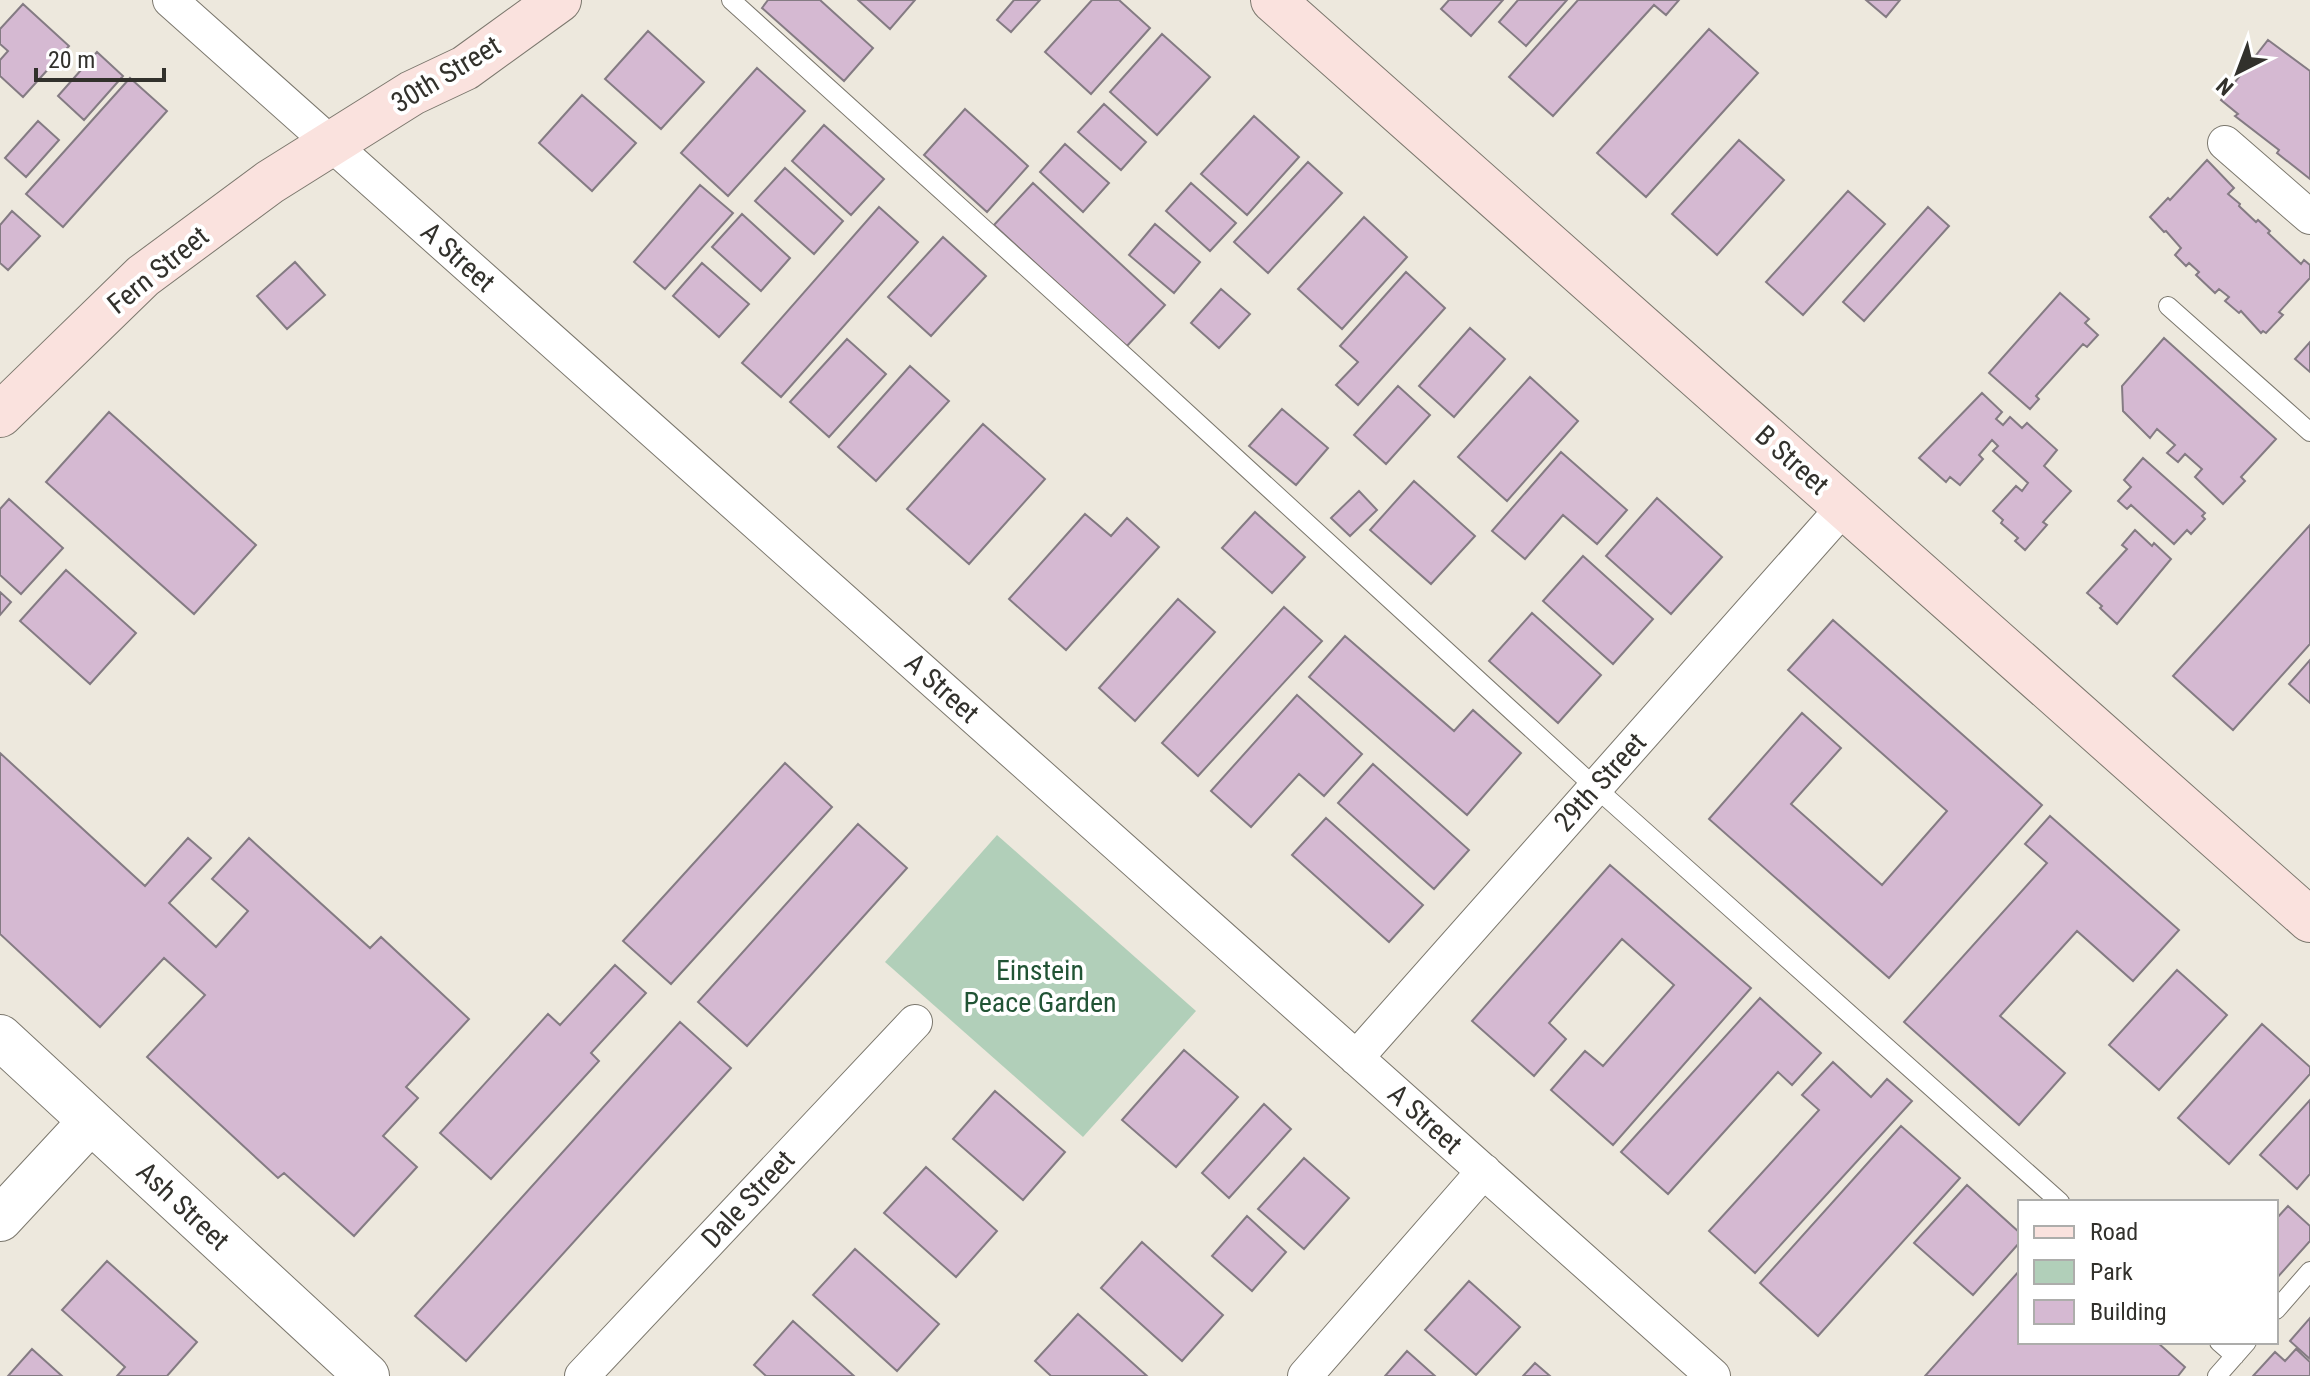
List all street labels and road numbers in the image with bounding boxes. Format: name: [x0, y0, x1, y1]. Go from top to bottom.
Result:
street label: 30th Street: [385, 29, 507, 119]
street label: A Street: [414, 215, 502, 299]
street label: Fern Street: [101, 219, 215, 321]
street label: B Street: [1749, 419, 1835, 501]
street label: A Street: [898, 646, 986, 730]
street label: 29th Street: [1547, 726, 1653, 838]
street label: A Street: [1381, 1077, 1469, 1161]
street label: Dale Street: [695, 1144, 801, 1254]
street label: Ash Street: [130, 1155, 236, 1257]

